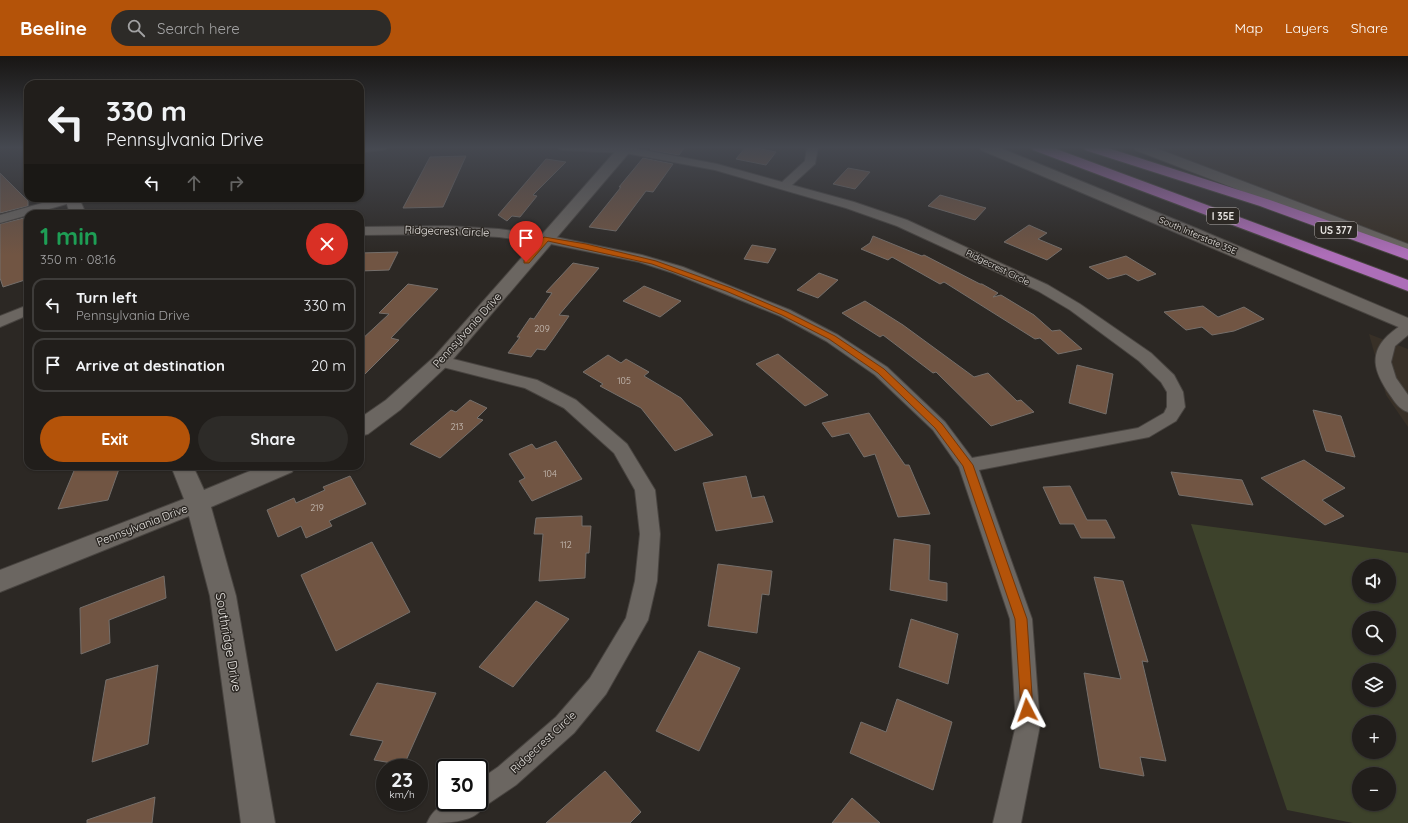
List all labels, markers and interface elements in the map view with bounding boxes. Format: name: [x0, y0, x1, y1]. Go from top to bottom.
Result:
search box: [111, 10, 391, 46]
text: Beeline: [20, 16, 87, 40]
icon: search: [125, 17, 147, 39]
text: Search here: [157, 19, 240, 38]
text: Map: [1234, 19, 1263, 37]
text: Layers: [1285, 19, 1329, 37]
text: Share: [1351, 19, 1388, 37]
text: 330 m: [106, 93, 187, 128]
icon: left: [40, 96, 92, 148]
text: Pennsylvania Drive: [106, 128, 264, 151]
icon: left: [141, 172, 163, 194]
icon: ahead: [183, 172, 205, 194]
icon: right: [225, 172, 247, 194]
road number: I 35E: [1207, 208, 1239, 224]
street label: South Interstate 35E: [1158, 214, 1238, 256]
text: 1 min: [40, 221, 98, 251]
pin: [509, 221, 543, 262]
road number: US 377: [1315, 222, 1357, 238]
button: close: [306, 223, 348, 265]
street label: Ridgecrest Circle: [404, 223, 490, 239]
icon: arrive: [515, 227, 537, 249]
street label: Ridgecrest Circle: [964, 247, 1032, 287]
text: 350 m · 08:16: [40, 251, 116, 267]
text: Turn left: [76, 288, 138, 307]
street label: Pennsylvania Drive: [430, 290, 504, 370]
icon: left: [42, 294, 64, 316]
text: 330 m: [304, 296, 346, 315]
text: Pennsylvania Drive: [76, 307, 190, 323]
house number: 209: [534, 323, 550, 334]
icon: arrive: [42, 354, 64, 376]
text: Arrive at destination: [76, 356, 225, 375]
text: 20 m: [311, 356, 346, 375]
house number: 105: [617, 375, 631, 386]
button: Exit: [40, 416, 190, 462]
button: Share: [198, 416, 348, 462]
house number: 213: [450, 421, 464, 432]
house number: 104: [543, 468, 557, 479]
street label: Pennsylvania Drive: [95, 501, 189, 549]
house number: 219: [310, 502, 324, 513]
house number: 112: [560, 539, 572, 550]
map controls: [1352, 559, 1396, 811]
button: sound: [1352, 559, 1396, 603]
street label: Southridge Drive: [212, 591, 246, 693]
button: search: [1352, 611, 1396, 655]
button: layers: [1352, 663, 1396, 707]
position arrow: [1006, 689, 1048, 731]
street label: Ridgecrest Circle: [507, 708, 579, 776]
button: +: [1352, 715, 1396, 759]
speed limit sign: 30: [436, 759, 488, 811]
text: 23: [391, 767, 413, 792]
button: −: [1352, 767, 1396, 811]
text: km/h: [389, 788, 415, 801]

